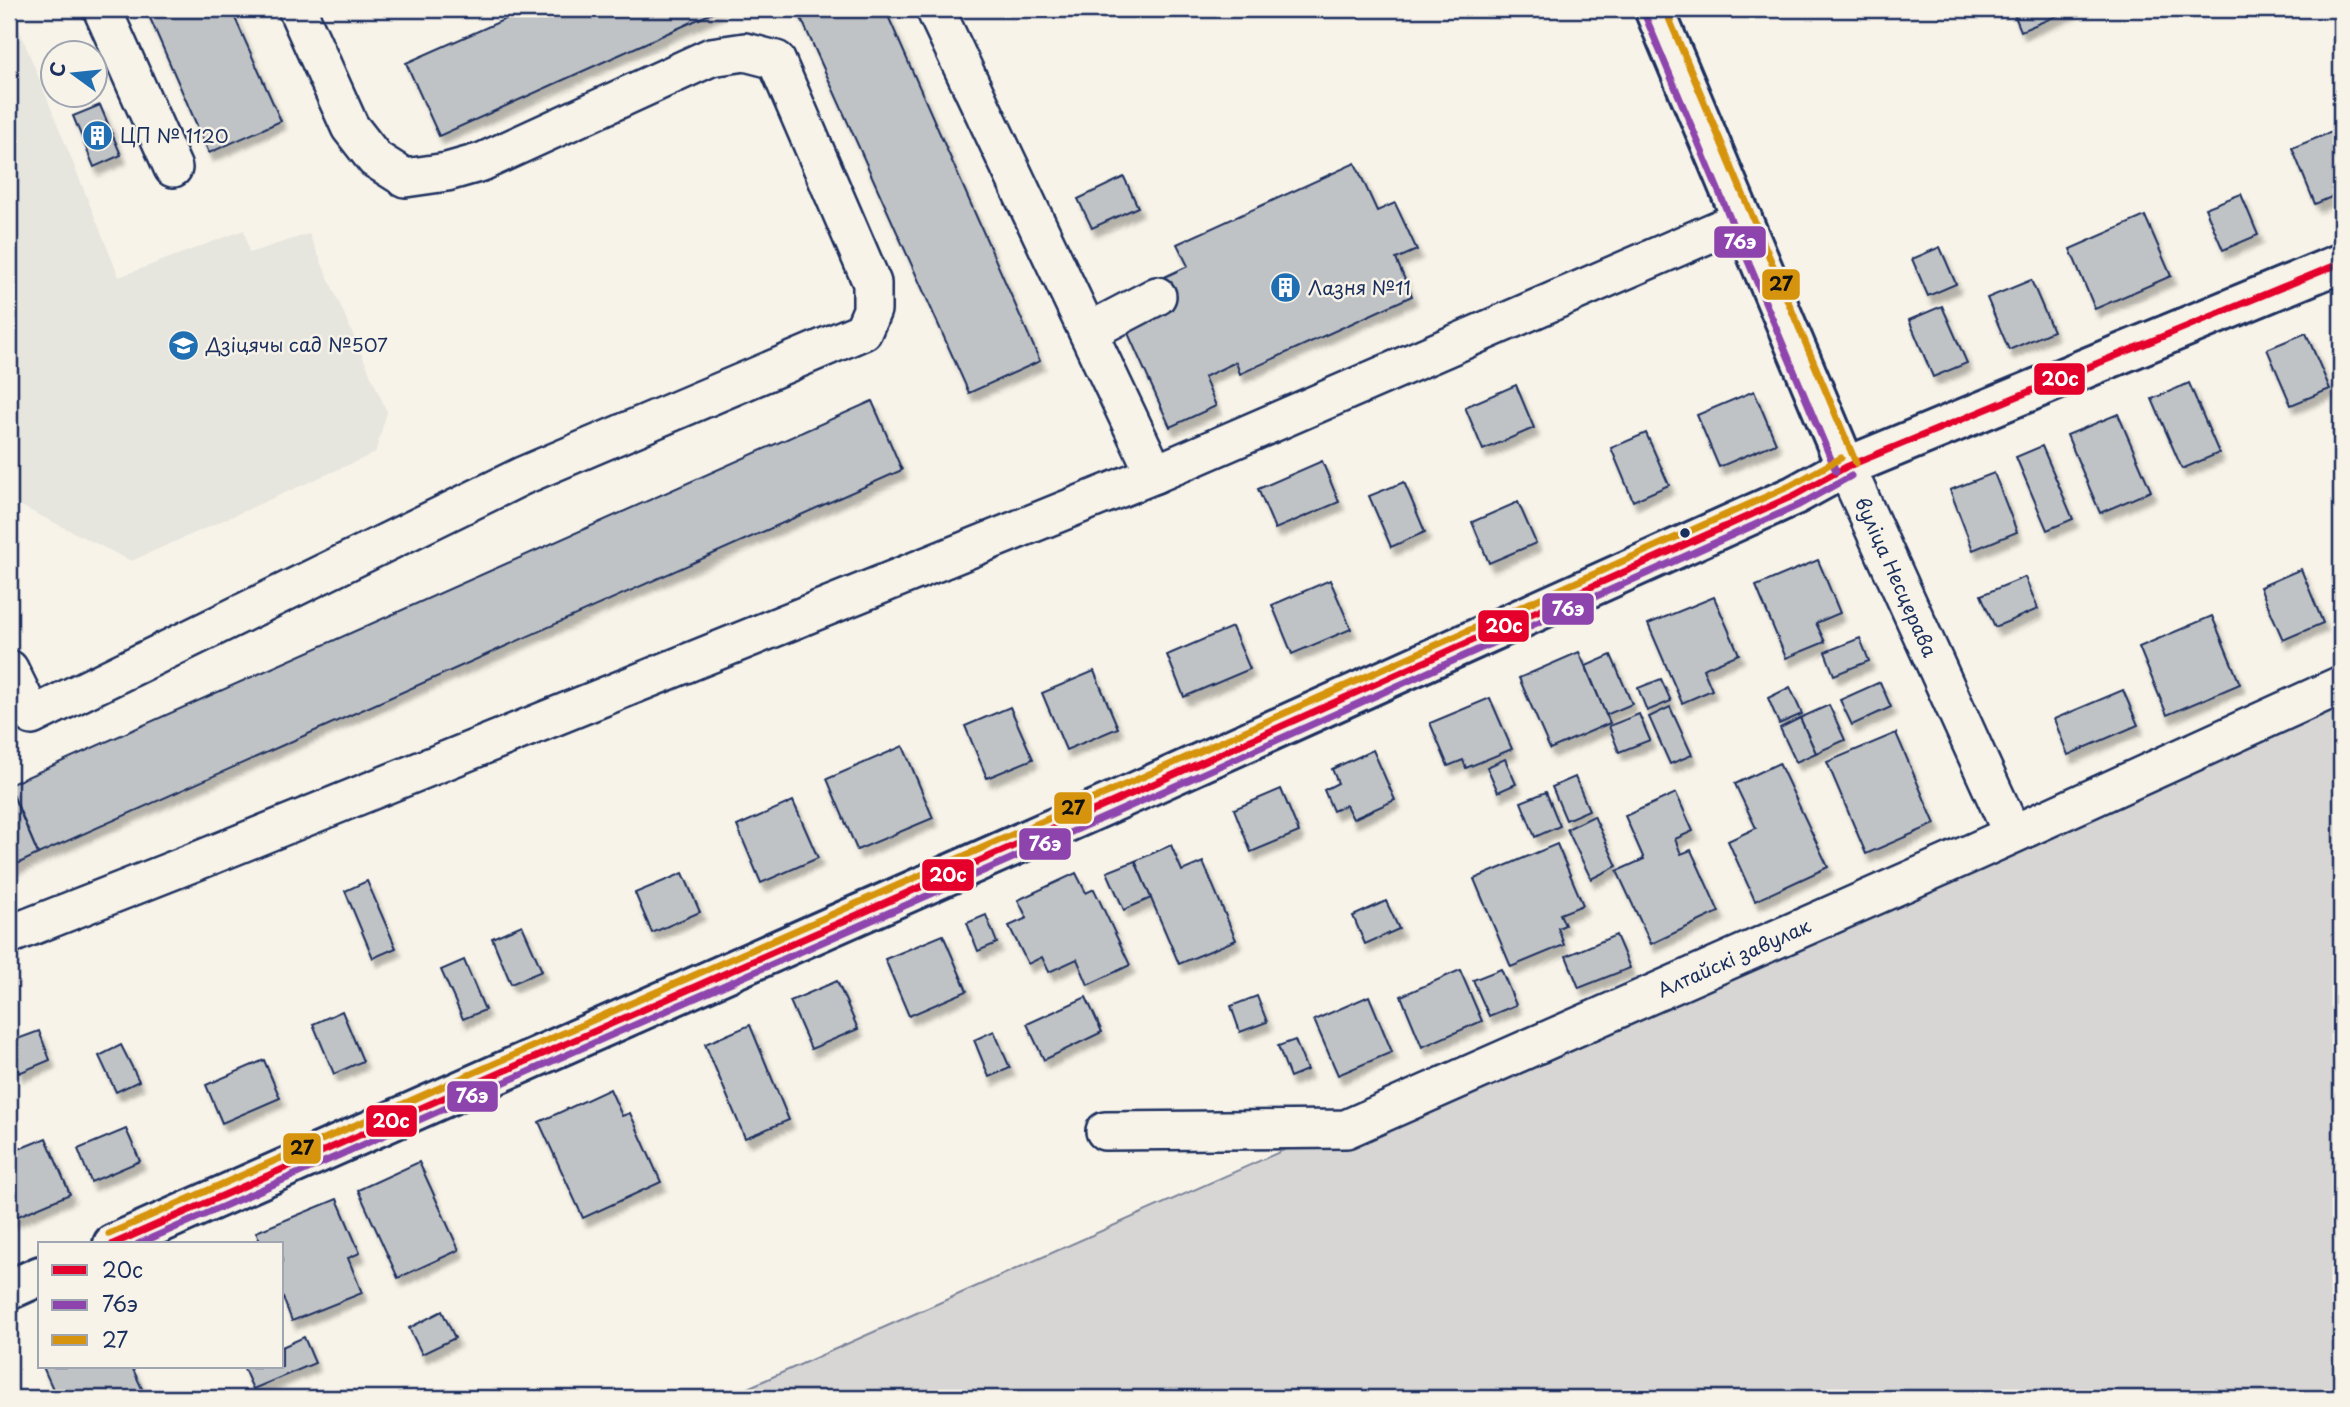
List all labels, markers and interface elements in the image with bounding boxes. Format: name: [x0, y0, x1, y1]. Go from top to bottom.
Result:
north arrow: [38, 38, 108, 108]
text: С: [41, 59, 72, 80]
building icon: ЦП № 1120: [80, 119, 114, 153]
place label: ЦП № 1120: [120, 121, 229, 149]
line badge: 76э: [1713, 225, 1767, 259]
text: 76э: [1724, 227, 1756, 255]
line badge: 27: [1761, 268, 1801, 301]
text: 27: [1769, 269, 1793, 297]
building icon: Лазня №11: [1268, 271, 1302, 305]
place label: Лазня №11: [1308, 273, 1411, 301]
school or university icon: Дзіцячы сад №507: [166, 328, 200, 362]
place label: Дзіцячы сад №507: [205, 330, 388, 358]
line badge: 20с: [2033, 362, 2086, 396]
text: 20с: [2041, 364, 2079, 392]
street label: вуліца Несцерава: [1849, 492, 1945, 661]
unlabelled marker: [1678, 526, 1692, 540]
line badge: 76э: [1541, 592, 1595, 626]
text: 76э: [1552, 594, 1584, 622]
line badge: 20с: [1477, 609, 1530, 643]
text: 20с: [1485, 611, 1523, 639]
line badge: 27: [1053, 791, 1093, 825]
text: 27: [1061, 793, 1085, 821]
line badge: 76э: [1018, 827, 1072, 861]
text: 76э: [1029, 829, 1061, 857]
line badge: 20с: [921, 858, 975, 892]
text: 20с: [929, 860, 967, 888]
street label: Алтайскі завулак: [1652, 910, 1815, 1003]
line badge: 76э: [446, 1080, 499, 1113]
text: 76э: [456, 1081, 488, 1109]
line badge: 20с: [365, 1104, 418, 1138]
text: 20с: [372, 1106, 410, 1134]
line badge: 27: [282, 1132, 322, 1165]
text: 27: [290, 1133, 314, 1161]
legend: [38, 1242, 284, 1368]
text: 20с: [102, 1253, 143, 1285]
text: 76э: [102, 1287, 138, 1319]
text: 27: [102, 1323, 128, 1355]

